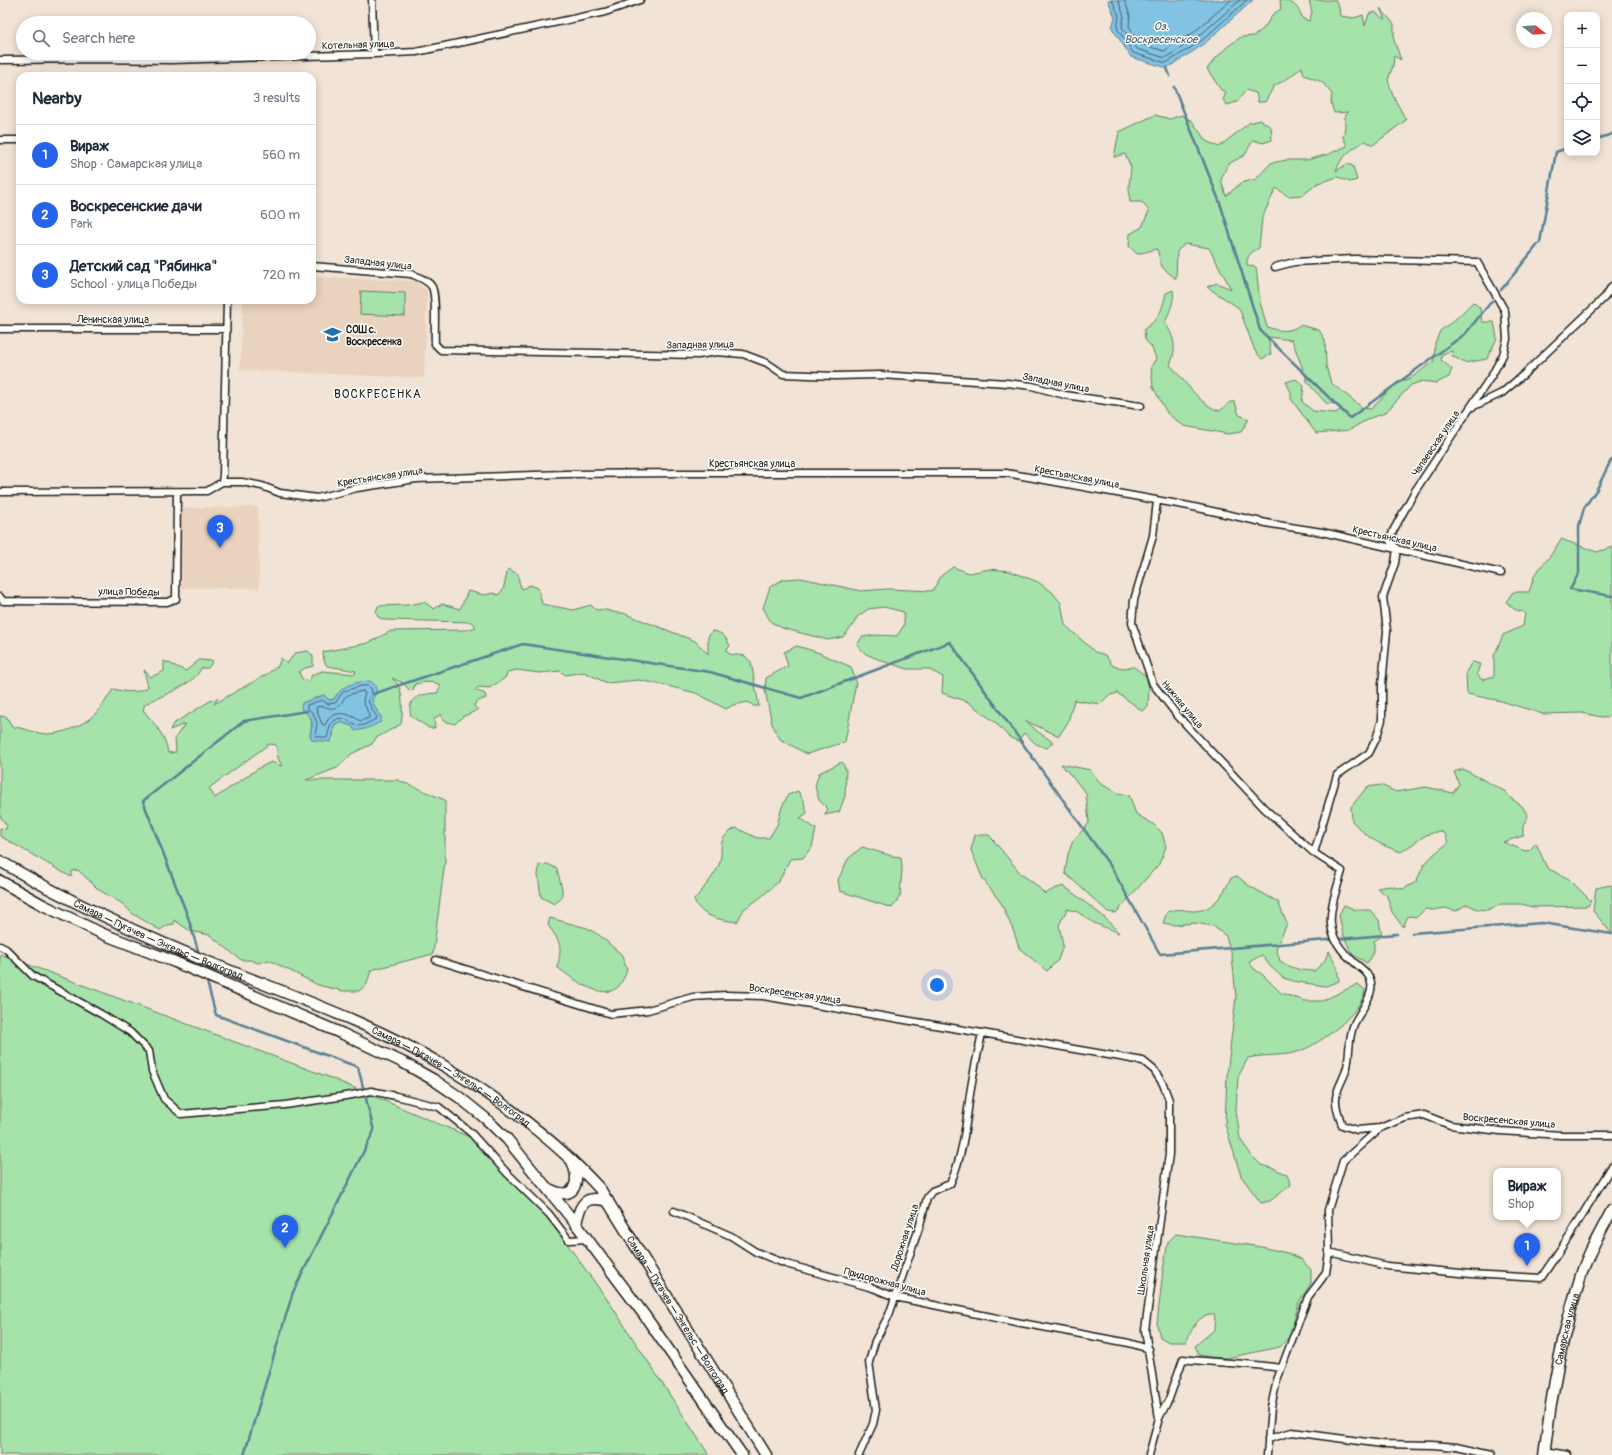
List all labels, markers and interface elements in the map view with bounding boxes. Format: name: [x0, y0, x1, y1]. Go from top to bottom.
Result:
north arrow: [1516, 12, 1552, 48]
map controls: [1564, 12, 1600, 156]
button: +: [1564, 12, 1600, 48]
search box: [16, 16, 316, 60]
water label: Оз. Воскресенское: [1124, 20, 1199, 46]
icon: search: [30, 27, 52, 49]
text: Search here: [62, 29, 135, 48]
street label: Котельная улица: [322, 38, 395, 52]
button: −: [1564, 48, 1600, 84]
button: locate: [1564, 84, 1600, 120]
text: Nearby: [32, 88, 81, 109]
text: 3 results: [253, 90, 300, 106]
button: layers: [1564, 120, 1600, 156]
text: Вираж: [70, 137, 109, 156]
text: 1: [42, 147, 48, 163]
text: 560 m: [262, 147, 300, 163]
text: Shop · Самарская улица: [70, 156, 202, 172]
text: Воскресенские дачи: [70, 197, 202, 216]
text: 2: [41, 207, 49, 223]
text: 600 m: [260, 207, 300, 223]
text: Park: [70, 216, 93, 232]
street label: Западная улица: [344, 253, 413, 273]
text: Детский сад "Рябинка": [70, 257, 217, 276]
text: 3: [41, 267, 49, 283]
text: 720 m: [263, 267, 300, 283]
text: School · улица Победы: [70, 276, 197, 292]
street label: Ленинская улица: [76, 314, 149, 326]
place label: СОШ с. Воскресенка: [346, 324, 402, 348]
school or university icon: СОШ с. Воскресенка: [323, 325, 343, 345]
street label: Западная улица: [666, 338, 734, 352]
street label: Западная улица: [1021, 371, 1091, 395]
district label: ВОСКРЕСЕНКА: [334, 387, 422, 402]
street label: Чапаевская улица: [1409, 408, 1462, 479]
street label: Крестьянская улица: [709, 458, 795, 470]
street label: Крестьянская улица: [1033, 463, 1121, 491]
street label: Крестьянская улица: [337, 464, 424, 490]
pin: 3: [207, 515, 233, 548]
street label: Крестьянская улица: [1351, 523, 1438, 555]
street label: улица Победы: [97, 585, 160, 599]
street label: Нижняя улица: [1159, 678, 1206, 731]
street label: Самара — Пугачев — Энгельс — Волгоград: [71, 897, 245, 982]
your location: [927, 975, 947, 995]
street label: Воскресенская улица: [748, 982, 842, 1006]
street label: Самара — Пугачев — Энгельс — Волгоград: [370, 1024, 532, 1130]
street label: Воскресенская улица: [1462, 1111, 1556, 1131]
popup: [1493, 1168, 1561, 1220]
text: Вираж: [1508, 1177, 1546, 1196]
text: Shop: [1508, 1196, 1535, 1212]
street label: Дорожная улица: [888, 1202, 921, 1273]
pin: 2: [272, 1215, 298, 1248]
street label: Школьная улица: [1135, 1224, 1157, 1296]
pin: 1: [1514, 1233, 1540, 1266]
street label: Самара — Пугачев — Энгельс — Волгоград: [624, 1234, 731, 1396]
street label: Придорожная улица: [842, 1265, 927, 1299]
street label: Самарская улица: [1553, 1292, 1582, 1366]

